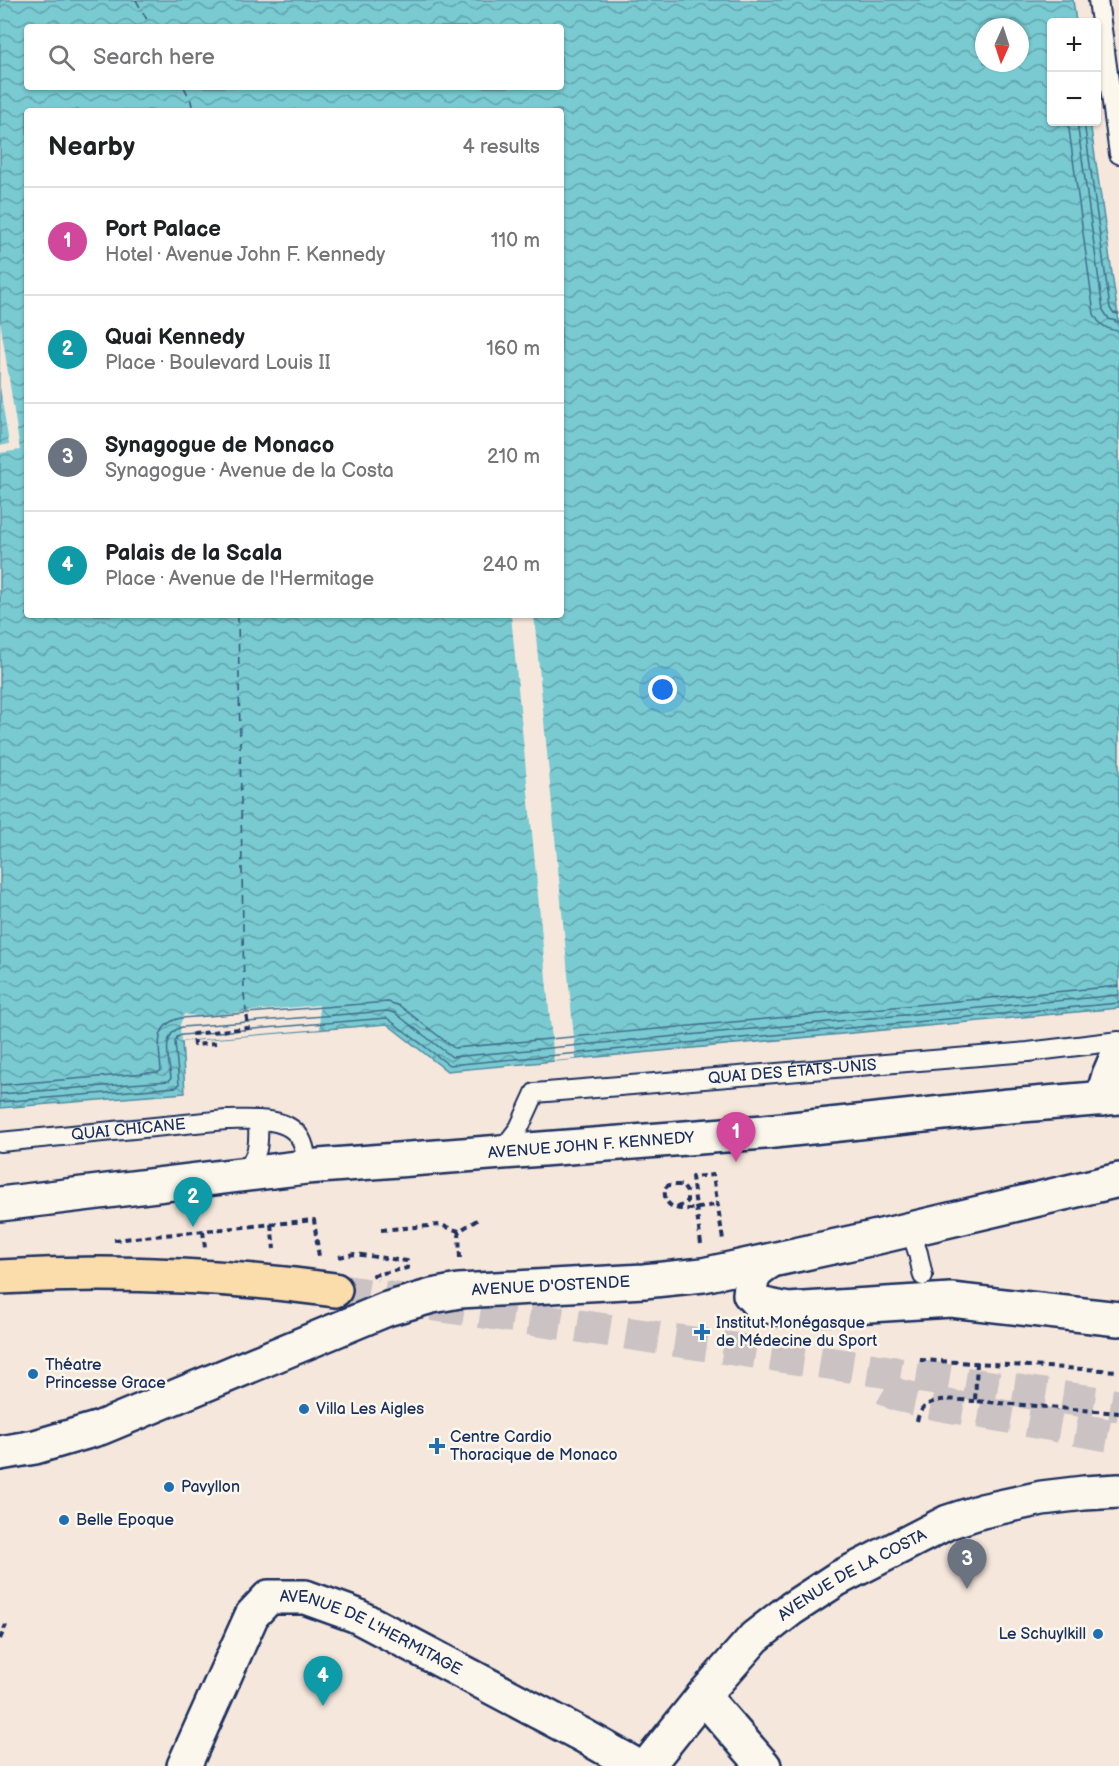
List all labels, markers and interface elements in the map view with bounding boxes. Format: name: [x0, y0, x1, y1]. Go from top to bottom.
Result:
north arrow: [975, 18, 1029, 72]
map controls: [1047, 18, 1101, 126]
button: +: [1047, 18, 1101, 72]
search box: [24, 24, 564, 90]
icon: search: [45, 41, 78, 74]
text: Search here: [93, 44, 215, 71]
button: −: [1047, 72, 1101, 126]
text: Nearby: [48, 132, 135, 163]
text: 4 results: [462, 135, 540, 159]
text: Port Palace: [105, 216, 221, 243]
text: 1: [63, 229, 72, 253]
text: 110 m: [491, 229, 540, 253]
text: Hotel · Avenue John F. Kennedy: [105, 243, 385, 267]
text: Quai Kennedy: [105, 324, 245, 351]
text: 2: [62, 337, 73, 361]
text: 160 m: [486, 337, 540, 361]
text: Place · Boulevard Louis II: [105, 351, 331, 375]
text: Synagogue de Monaco: [105, 432, 334, 459]
text: 3: [62, 445, 73, 469]
text: 210 m: [487, 445, 540, 469]
text: Synagogue · Avenue de la Costa: [105, 459, 394, 483]
text: Palais de la Scala: [105, 540, 282, 567]
text: 4: [62, 553, 73, 577]
text: 240 m: [483, 553, 540, 577]
text: Place · Avenue de l'Hermitage: [105, 567, 374, 591]
your location: [648, 675, 677, 704]
street label: QUAI DES ÉTATS-UNIS: [707, 1055, 877, 1088]
pin: 1: [716, 1112, 756, 1162]
street label: QUAI CHICANE: [70, 1114, 186, 1145]
street label: AVENUE JOHN F. KENNEDY: [487, 1128, 695, 1163]
pin: 2: [174, 1178, 212, 1227]
street label: AVENUE D'OSTENDE: [471, 1272, 630, 1300]
place label: Institut Monégasque de Médecine du Sport: [716, 1314, 877, 1351]
marker: Institut Monégasque de Médecine du Sport: [693, 1323, 711, 1341]
place label: Théatre Princesse Grace: [45, 1356, 166, 1393]
marker: Théatre Princesse Grace: [26, 1367, 40, 1381]
place label: Villa Les Aigles: [316, 1400, 424, 1419]
marker: Villa Les Aigles: [297, 1402, 311, 1416]
place label: Centre Cardio Thoracique de Monaco: [450, 1428, 618, 1465]
marker: Centre Cardio Thoracique de Monaco: [428, 1437, 446, 1455]
place label: Pavyllon: [181, 1478, 240, 1497]
marker: Pavyllon: [162, 1480, 176, 1494]
place label: Belle Epoque: [76, 1511, 174, 1530]
marker: Belle Epoque: [57, 1513, 71, 1527]
street label: AVENUE DE LA COSTA: [774, 1525, 930, 1625]
pin: 3: [948, 1540, 986, 1589]
street label: AVENUE DE L'HERMITAGE: [280, 1588, 465, 1679]
place label: Le Schuylkill: [998, 1625, 1086, 1644]
marker: Le Schuylkill: [1091, 1627, 1105, 1641]
pin: 4: [304, 1656, 342, 1706]

